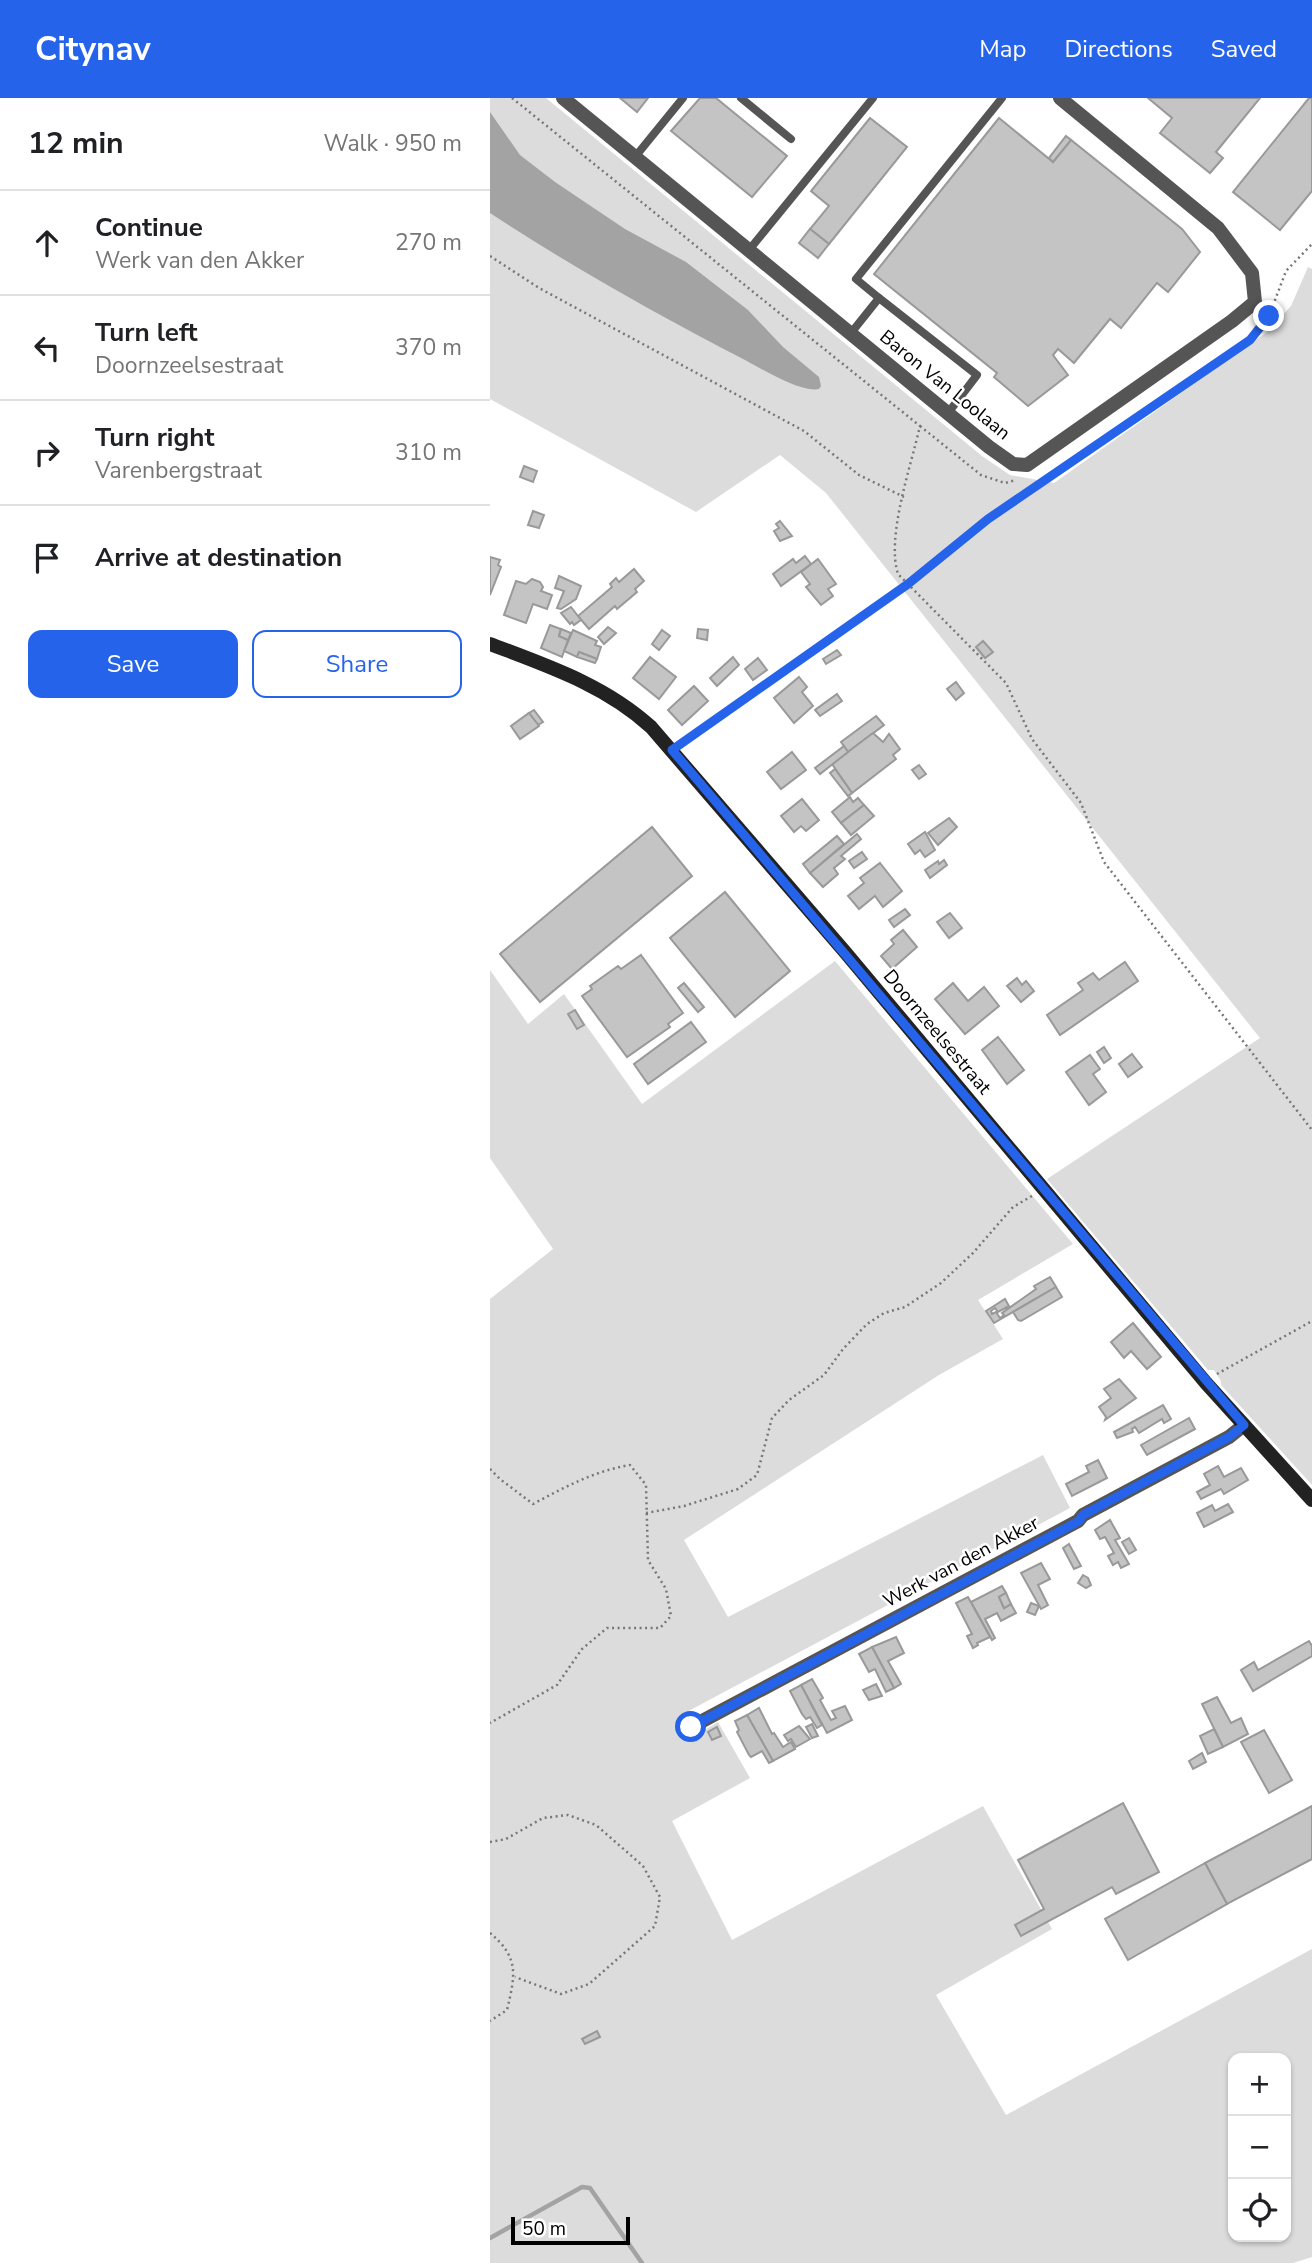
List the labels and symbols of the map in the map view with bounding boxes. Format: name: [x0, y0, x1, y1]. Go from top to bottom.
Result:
route end: [1253, 300, 1284, 331]
street label: Baron Van Loolaan: [874, 324, 1016, 446]
street label: Doornzeelsestraat: [877, 964, 997, 1100]
street label: Werk van den Akker: [879, 1510, 1044, 1614]
route start: [675, 1711, 706, 1742]
scale bar: [511, 2214, 630, 2246]

